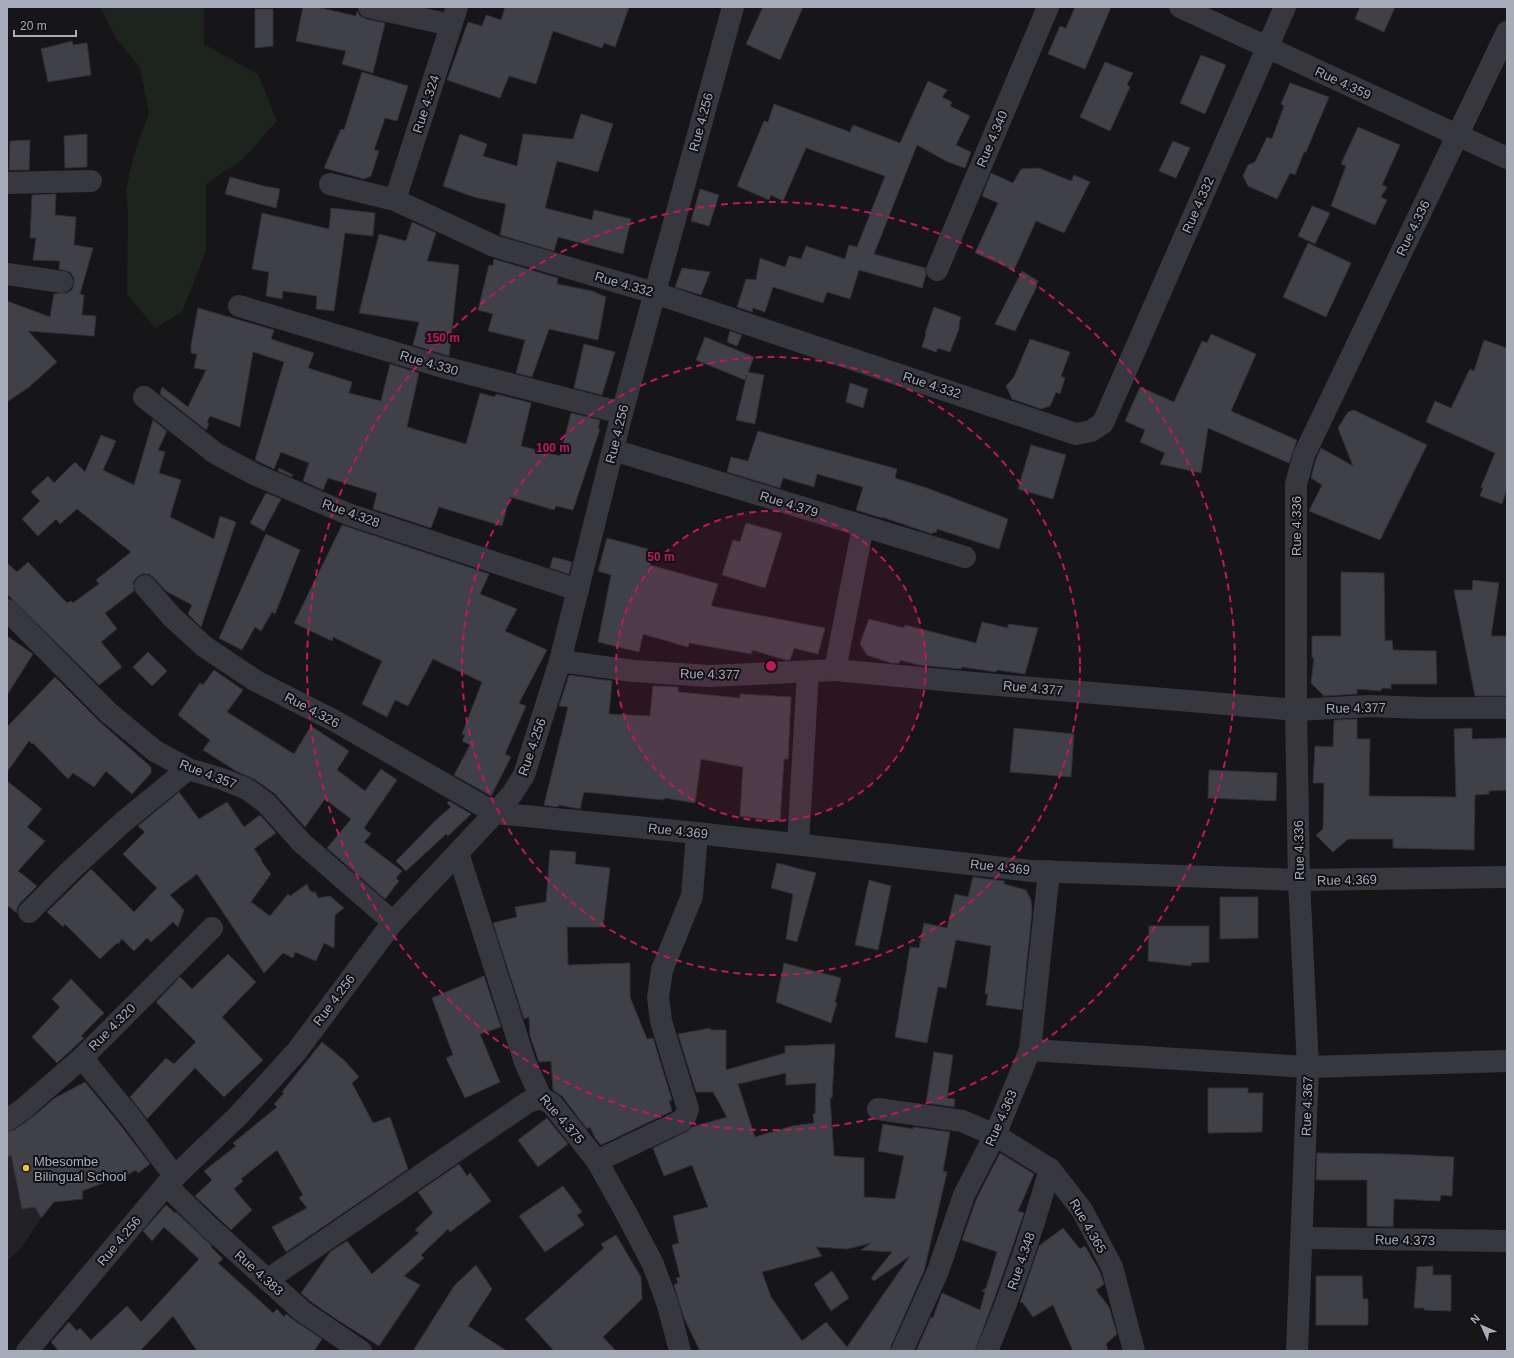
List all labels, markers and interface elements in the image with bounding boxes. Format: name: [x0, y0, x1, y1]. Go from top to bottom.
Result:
scale bar: [14, 12, 76, 38]
text: 20 m: [20, 19, 47, 33]
street label: Rue 4.359: [1313, 64, 1373, 102]
street label: Rue 4.324: [410, 73, 442, 135]
street label: Rue 4.256: [686, 91, 716, 153]
street label: Rue 4.340: [973, 108, 1011, 170]
street label: Rue 4.332: [1179, 175, 1217, 235]
street label: Rue 4.336: [1393, 198, 1433, 258]
street label: Rue 4.332: [593, 269, 655, 299]
text: 150 m: [426, 331, 460, 345]
street label: Rue 4.330: [398, 348, 460, 378]
street label: Rue 4.332: [901, 369, 963, 401]
street label: Rue 4.256: [602, 403, 632, 465]
text: 100 m: [536, 441, 570, 455]
street label: Rue 4.379: [758, 488, 820, 520]
street label: Rue 4.328: [320, 496, 382, 530]
street label: Rue 4.336: [1289, 496, 1304, 556]
text: 50 m: [647, 550, 675, 564]
centre of rings: [764, 659, 778, 673]
street label: Rue 4.377: [680, 666, 740, 682]
street label: Rue 4.377: [1002, 678, 1064, 698]
street label: Rue 4.326: [282, 689, 342, 731]
street label: Rue 4.377: [1326, 700, 1386, 716]
street label: Rue 4.256: [515, 716, 549, 778]
street label: Rue 4.357: [177, 756, 239, 792]
street label: Rue 4.369: [647, 820, 709, 842]
street label: Rue 4.336: [1291, 820, 1307, 880]
street label: Rue 4.369: [969, 856, 1031, 878]
street label: Rue 4.369: [1317, 872, 1377, 888]
street label: Rue 4.256: [310, 972, 358, 1028]
street label: Rue 4.320: [85, 1000, 139, 1054]
street label: Rue 4.367: [1298, 1076, 1316, 1136]
street label: Rue 4.363: [982, 1088, 1020, 1148]
street label: Rue 4.375: [537, 1091, 587, 1147]
place label: Mbesombe Bilingual School: [34, 1154, 127, 1184]
marker: Mbesombe Bilingual School: [21, 1163, 31, 1173]
street label: Rue 4.365: [1067, 1196, 1109, 1256]
street label: Rue 4.256: [94, 1213, 144, 1269]
street label: Rue 4.348: [1004, 1230, 1038, 1292]
street label: Rue 4.373: [1375, 1232, 1435, 1248]
street label: Rue 4.383: [232, 1247, 286, 1299]
north arrow: [1462, 1306, 1502, 1346]
text: N: [1468, 1312, 1482, 1326]

